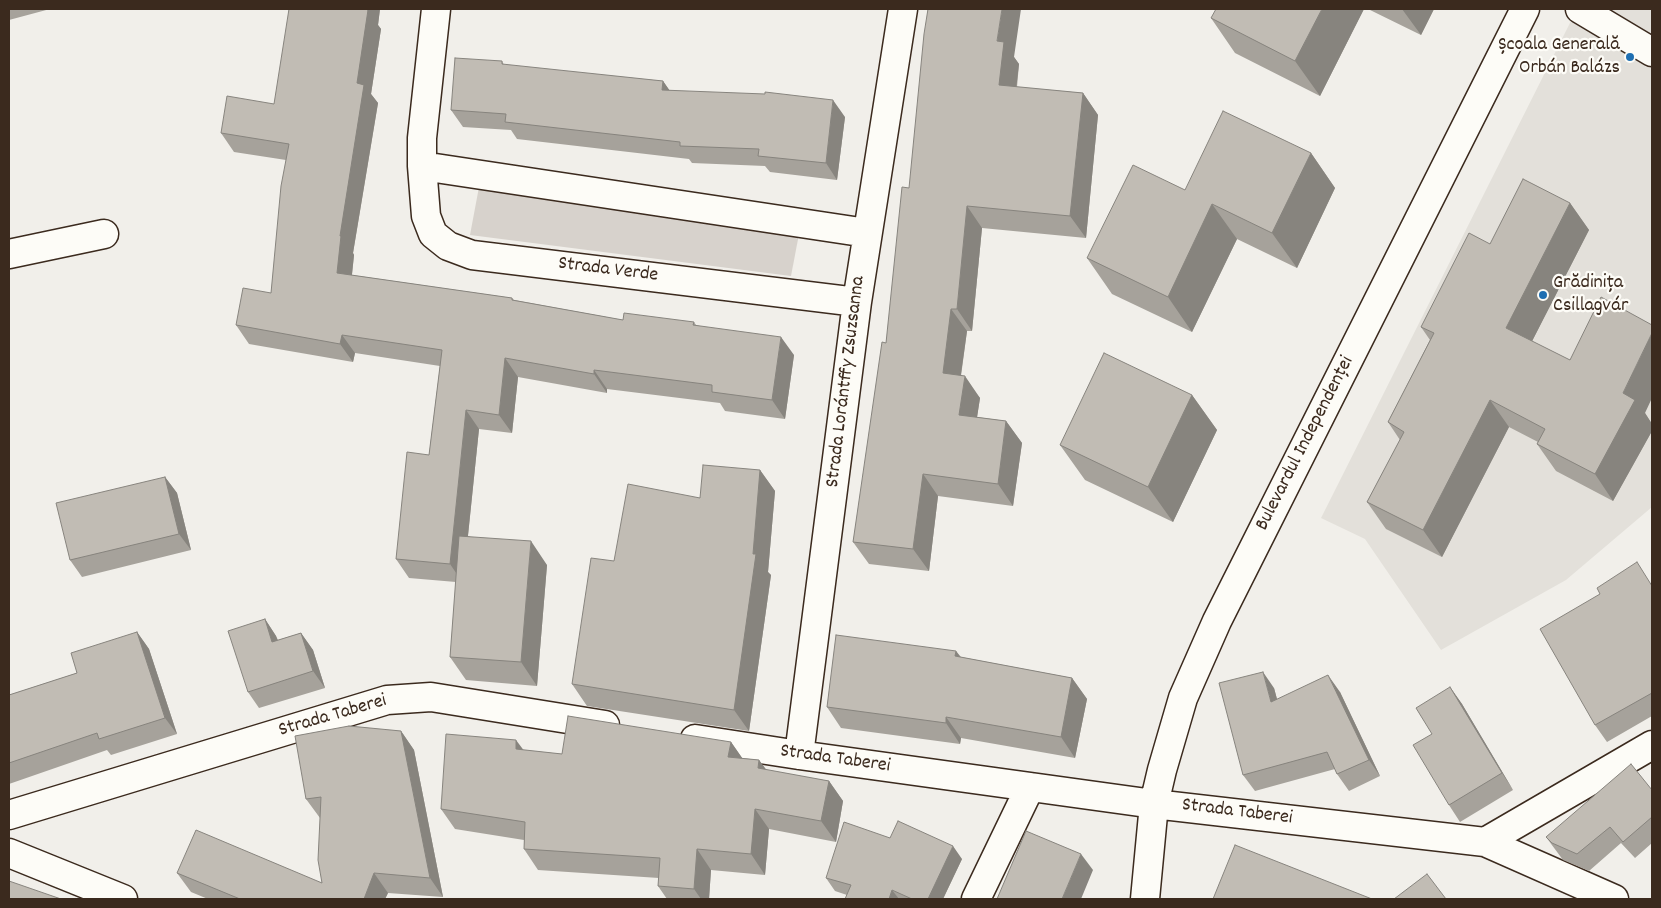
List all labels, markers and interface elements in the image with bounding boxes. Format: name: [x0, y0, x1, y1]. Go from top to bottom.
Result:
place label: Școala Generală Orbán Balázs: [1498, 34, 1620, 81]
marker: Școala Generală Orbán Balázs: [1624, 51, 1636, 63]
street label: Strada Verde: [557, 253, 659, 289]
place label: Grădinița Csillagvár: [1553, 272, 1628, 319]
street label: Strada Lorántffy Zsuzsanna: [822, 275, 872, 489]
marker: Grădinița Csillagvár: [1537, 289, 1549, 301]
street label: Bulevardul Independenței: [1252, 353, 1360, 535]
street label: Strada Taberei: [276, 690, 390, 744]
street label: Strada Taberei: [778, 740, 892, 780]
street label: Strada Taberei: [1180, 794, 1294, 832]

